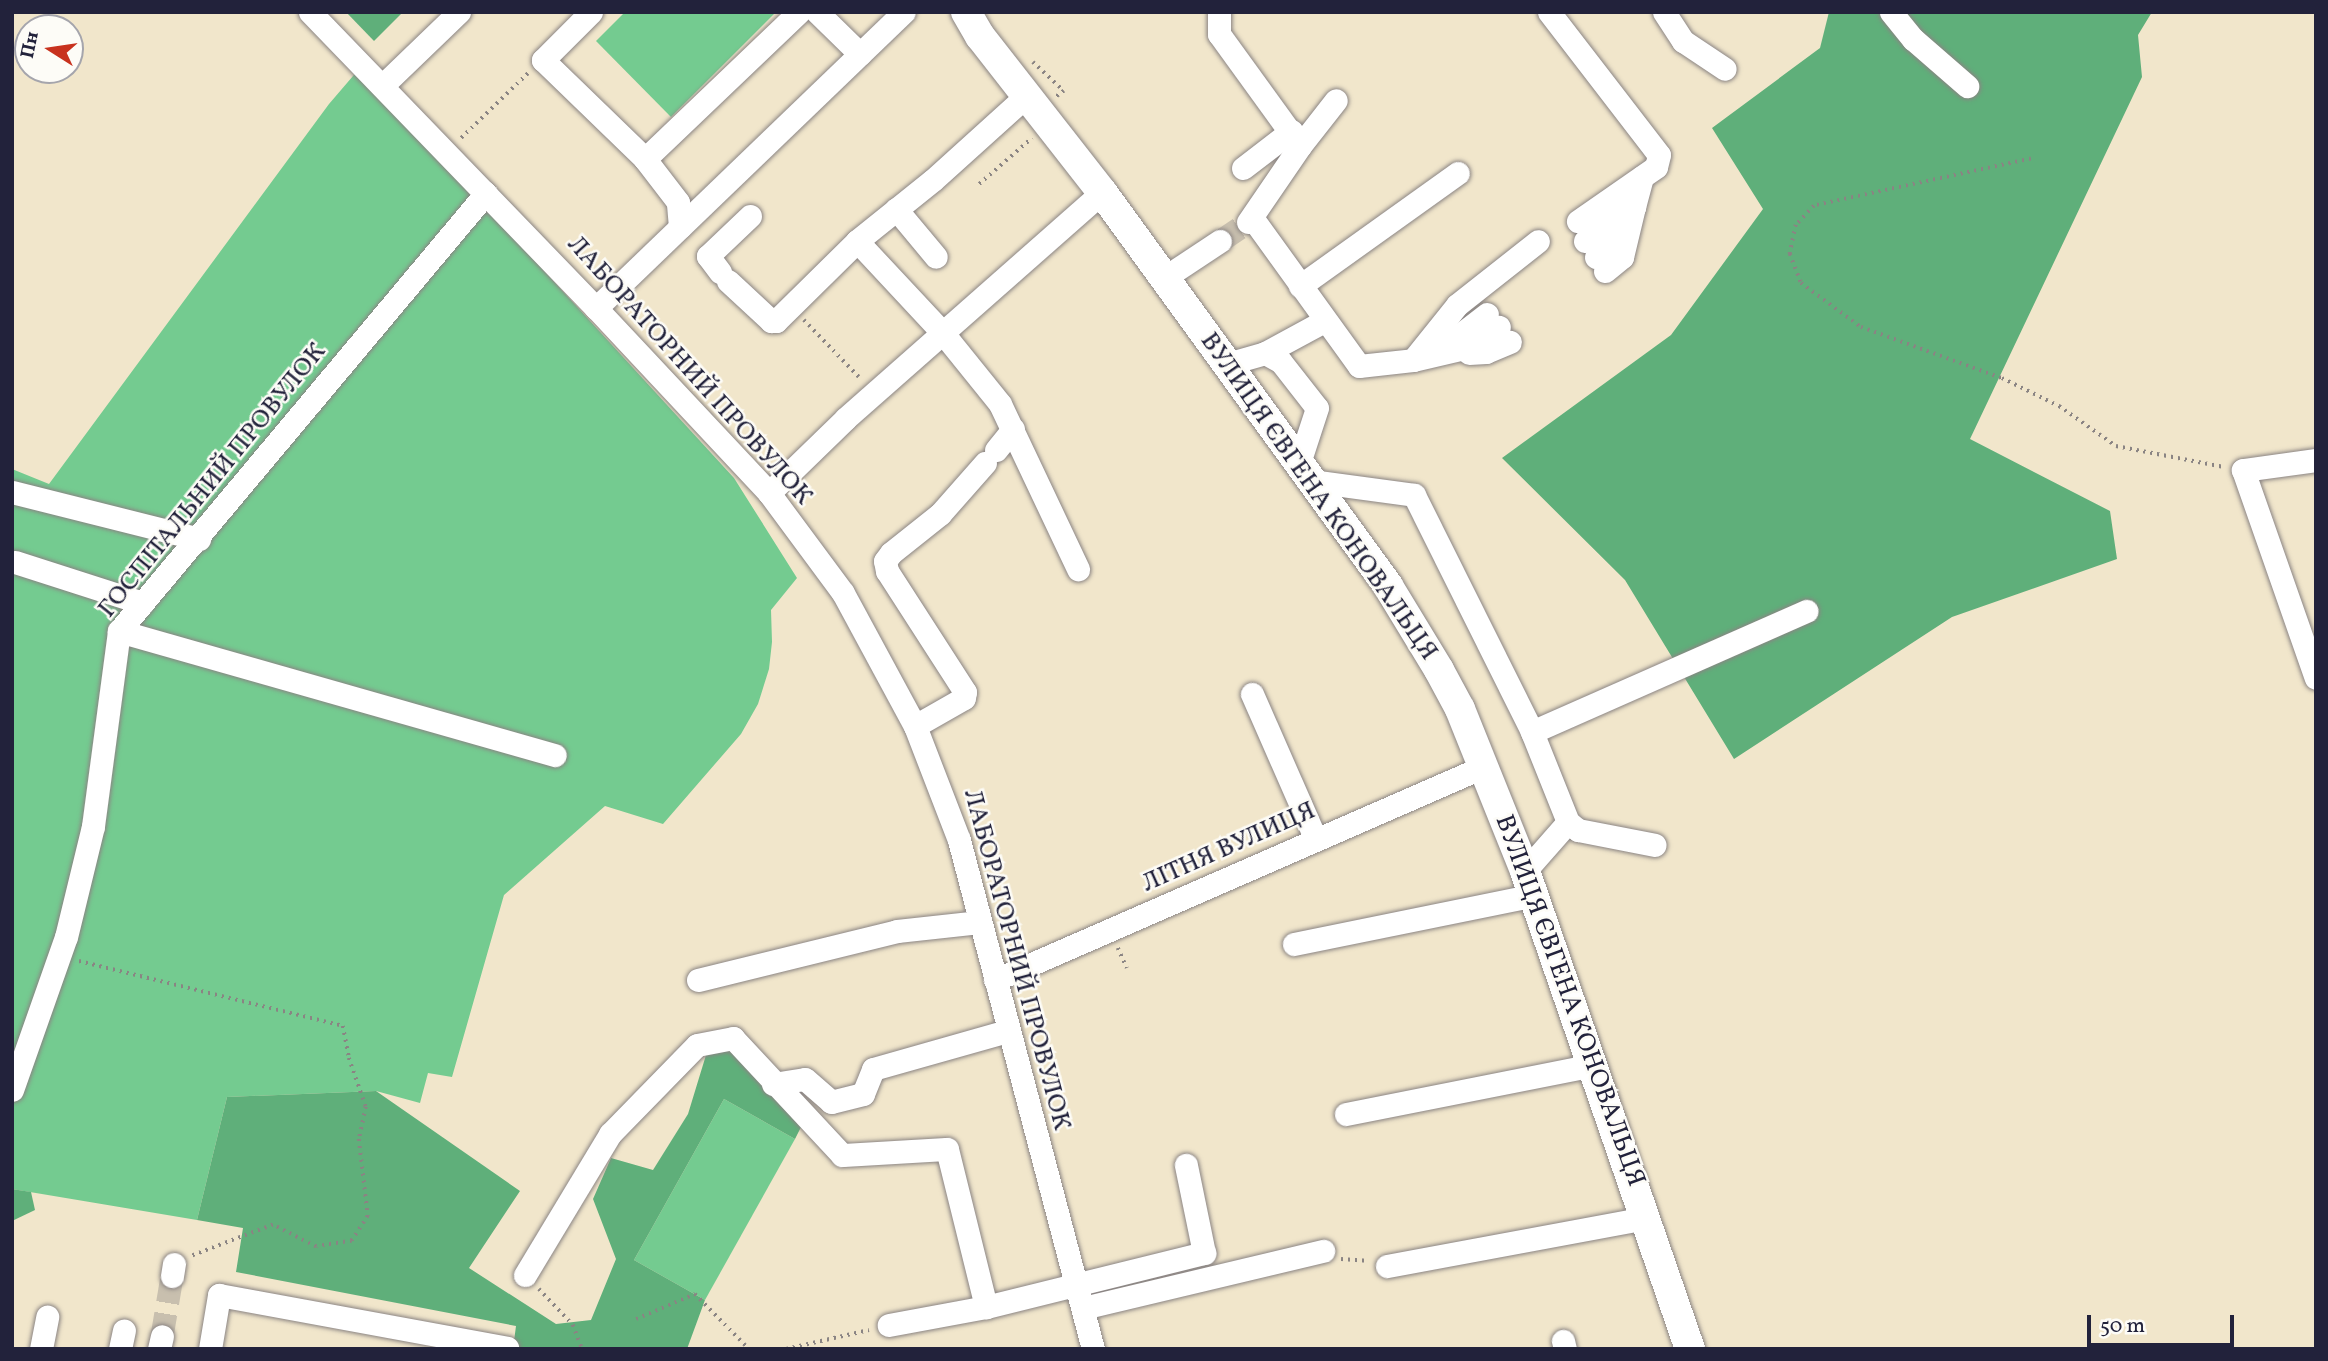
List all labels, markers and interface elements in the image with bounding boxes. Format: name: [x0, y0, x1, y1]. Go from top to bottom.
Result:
north arrow: [14, 14, 84, 84]
text: Пн: [15, 29, 46, 61]
street label: ЛАБОРАТОРНИЙ ПРОВУЛОК: [560, 230, 818, 512]
street label: ВУЛИЦЯ ЄВГЕНА КОНОВАЛЬЦЯ: [1192, 327, 1444, 667]
street label: ГОСПІТАЛЬНИЙ ПРОВУЛОК: [92, 337, 334, 625]
street label: ЛАБОРАТОРНИЙ ПРОВУЛОК: [955, 786, 1077, 1134]
street label: ЛІТНЯ ВУЛИЦЯ: [1137, 796, 1321, 900]
street label: ВУЛИЦЯ ЄВГЕНА КОНОВАЛЬЦЯ: [1487, 811, 1651, 1191]
scale bar: [2090, 1302, 2237, 1346]
text: 50 m: [2100, 1312, 2145, 1341]

